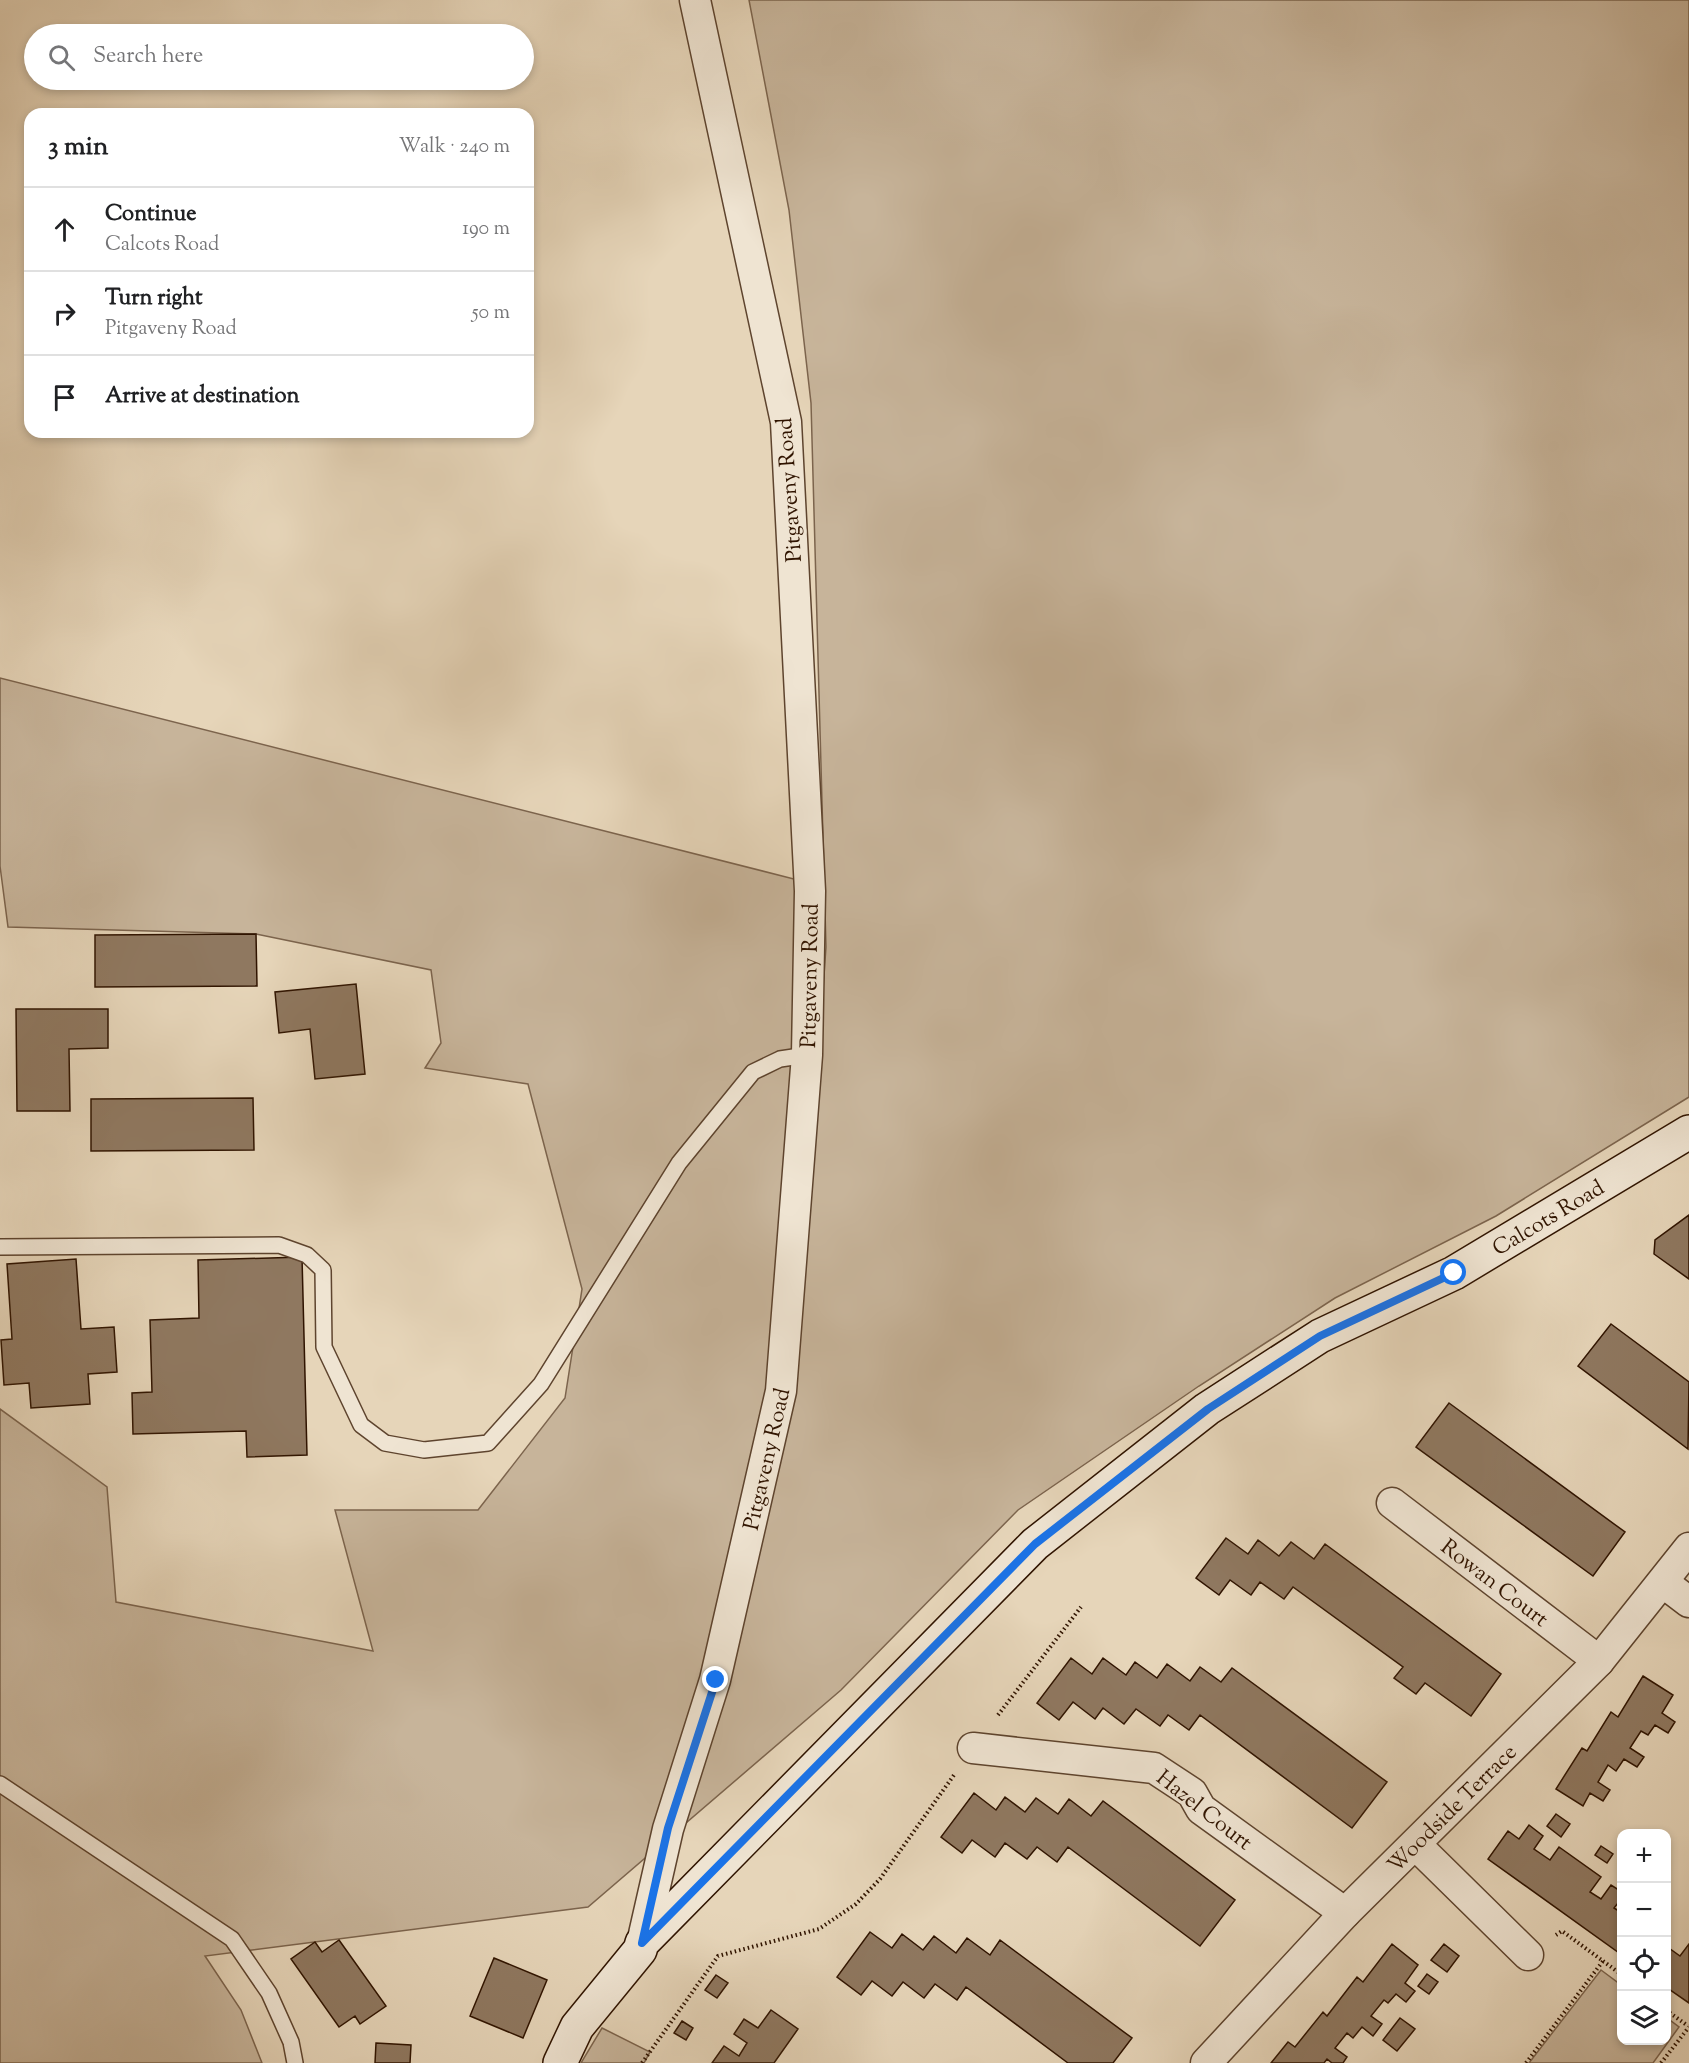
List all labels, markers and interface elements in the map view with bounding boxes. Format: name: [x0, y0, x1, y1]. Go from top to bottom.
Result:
search box: [24, 24, 534, 90]
icon: search: [45, 41, 78, 74]
text: Search here: [93, 41, 203, 73]
text: 3 min: [48, 129, 108, 166]
text: Walk · 240 m: [399, 133, 510, 162]
text: Continue: [105, 199, 196, 231]
icon: ahead: [48, 213, 81, 246]
text: 190 m: [462, 215, 510, 244]
text: Calcots Road: [105, 231, 219, 260]
text: Turn right: [105, 283, 202, 315]
icon: right: [48, 297, 81, 330]
text: 50 m: [472, 299, 510, 328]
text: Pitgaveny Road: [105, 315, 237, 344]
icon: arrive: [48, 381, 81, 414]
text: Arrive at destination: [105, 381, 300, 413]
street label: Pitgaveny Road: [770, 416, 812, 563]
street label: Pitgaveny Road: [794, 903, 829, 1048]
street label: Calcots Road: [1487, 1173, 1611, 1266]
route start: [1440, 1259, 1466, 1285]
street label: Pitgaveny Road: [737, 1385, 800, 1534]
street label: Rowan Court: [1433, 1533, 1555, 1636]
route end: [702, 1666, 728, 1692]
street label: Woodside Terrace: [1381, 1738, 1525, 1881]
street label: Hazel Court: [1148, 1764, 1258, 1859]
map controls: [1617, 1829, 1671, 2045]
button: +: [1617, 1829, 1671, 1883]
button: −: [1617, 1883, 1671, 1937]
button: locate: [1617, 1937, 1671, 1991]
button: layers: [1617, 1991, 1671, 2045]

